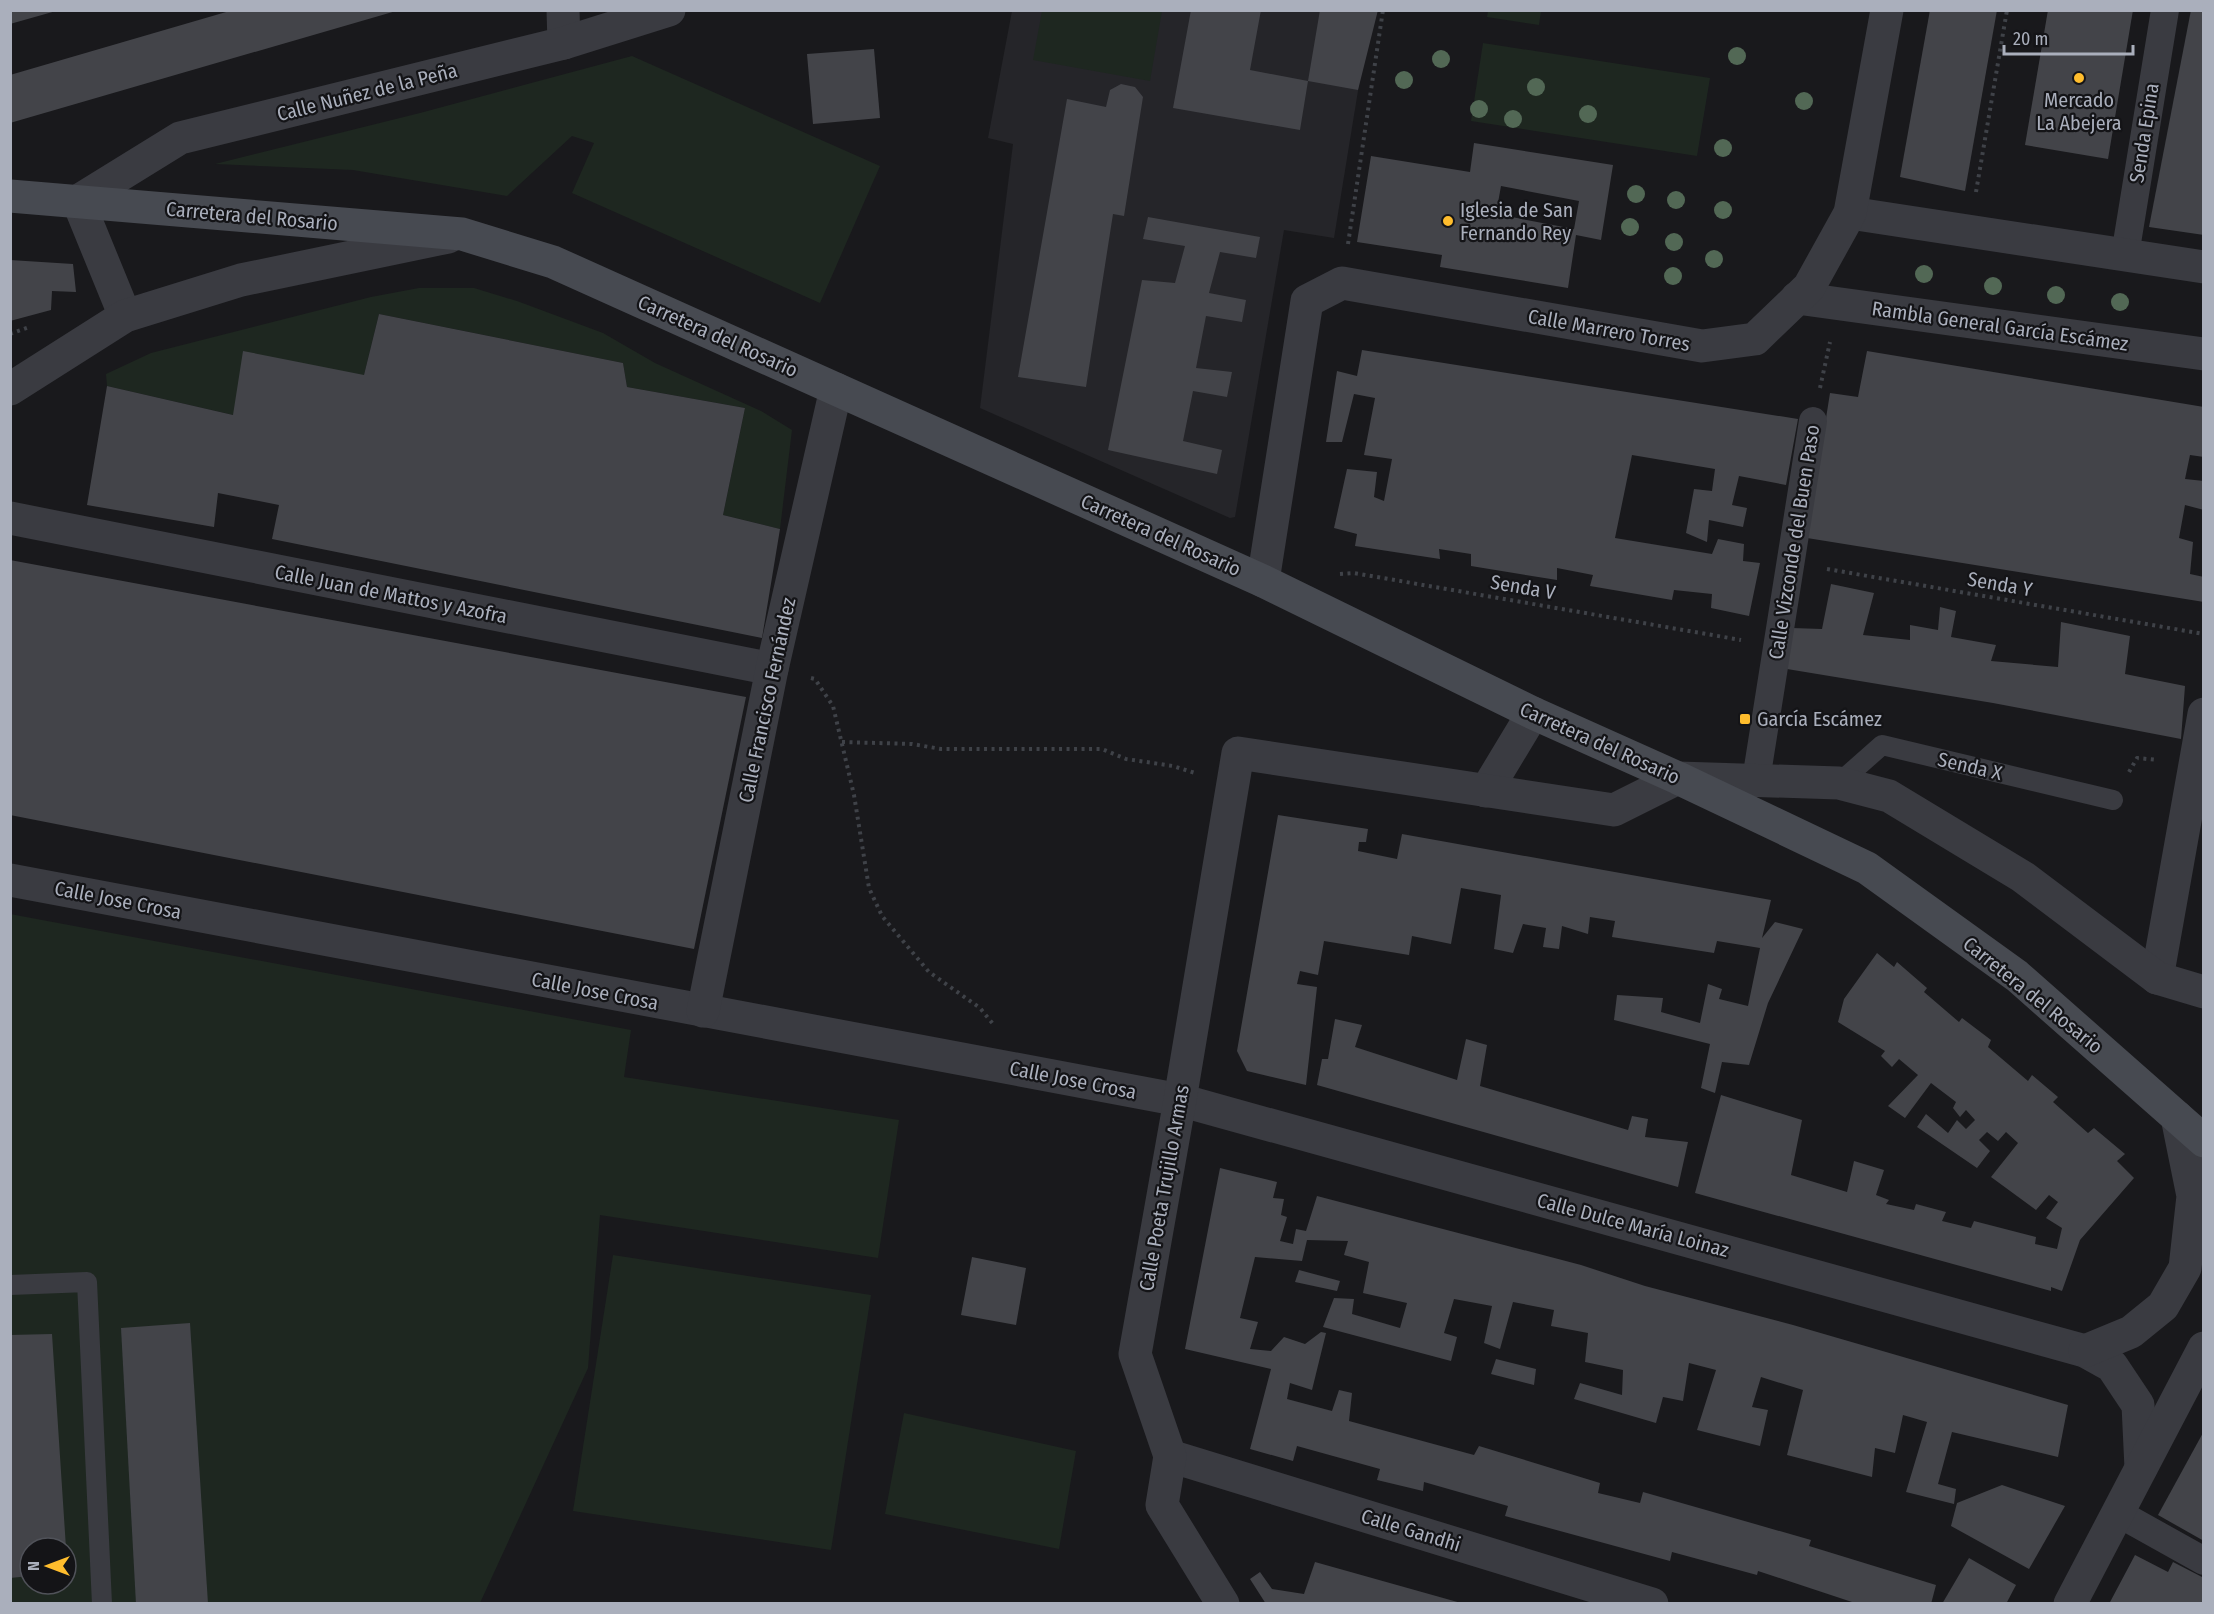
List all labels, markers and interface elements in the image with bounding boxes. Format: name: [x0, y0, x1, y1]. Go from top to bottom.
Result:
scale bar: [2004, 18, 2133, 56]
text: 20 m: [2013, 28, 2048, 50]
street label: Calle Nuñez de la Peña: [274, 58, 460, 126]
marker: Mercado La Abejera: [2072, 71, 2086, 85]
street label: Senda Epina: [2124, 81, 2164, 185]
place label: Mercado La Abejera: [2036, 88, 2122, 135]
street label: Carretera del Rosario: [165, 197, 339, 235]
place label: Iglesia de San Fernando Rey: [1460, 198, 1573, 245]
marker: Iglesia de San Fernando Rey: [1441, 214, 1455, 228]
street label: Carretera del Rosario: [634, 290, 802, 382]
street label: Rambla General García Escámez: [1870, 296, 2130, 356]
street label: Calle Marrero Torres: [1526, 304, 1692, 356]
street label: Calle Vizconde del Buen Paso: [1764, 423, 1824, 661]
street label: Carretera del Rosario: [1077, 489, 1245, 581]
street label: Calle Juan de Mattos y Azofra: [273, 560, 509, 628]
street label: Senda Y: [1966, 566, 2034, 602]
street label: Senda V: [1489, 569, 1558, 605]
street label: Calle Francisco Fernández: [734, 595, 800, 805]
street label: Carretera del Rosario: [1516, 697, 1684, 789]
place label: García Escámez: [1757, 707, 1882, 731]
marker: García Escámez: [1738, 712, 1752, 726]
street label: Senda X: [1935, 747, 2005, 785]
street label: Calle Jose Crosa: [53, 876, 183, 924]
street label: Carretera del Rosario: [1958, 931, 2108, 1059]
street label: Calle Jose Crosa: [530, 967, 660, 1015]
street label: Calle Jose Crosa: [1008, 1056, 1138, 1104]
street label: Calle Poeta Trujillo Armas: [1134, 1083, 1194, 1293]
street label: Calle Dulce María Loinaz: [1535, 1188, 1732, 1262]
street label: Calle Gandhi: [1358, 1504, 1464, 1556]
north arrow: [18, 1536, 78, 1596]
text: N: [24, 1561, 43, 1571]

